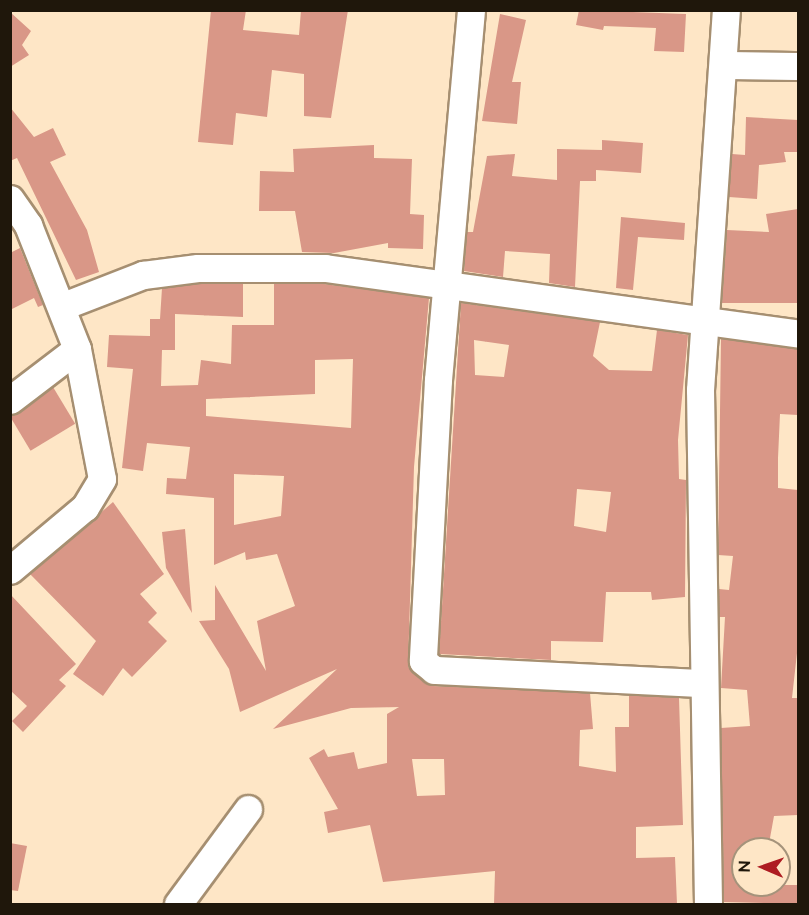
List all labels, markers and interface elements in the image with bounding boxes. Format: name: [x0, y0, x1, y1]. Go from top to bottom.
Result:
north arrow: [731, 837, 791, 897]
text: N: [735, 860, 754, 873]

